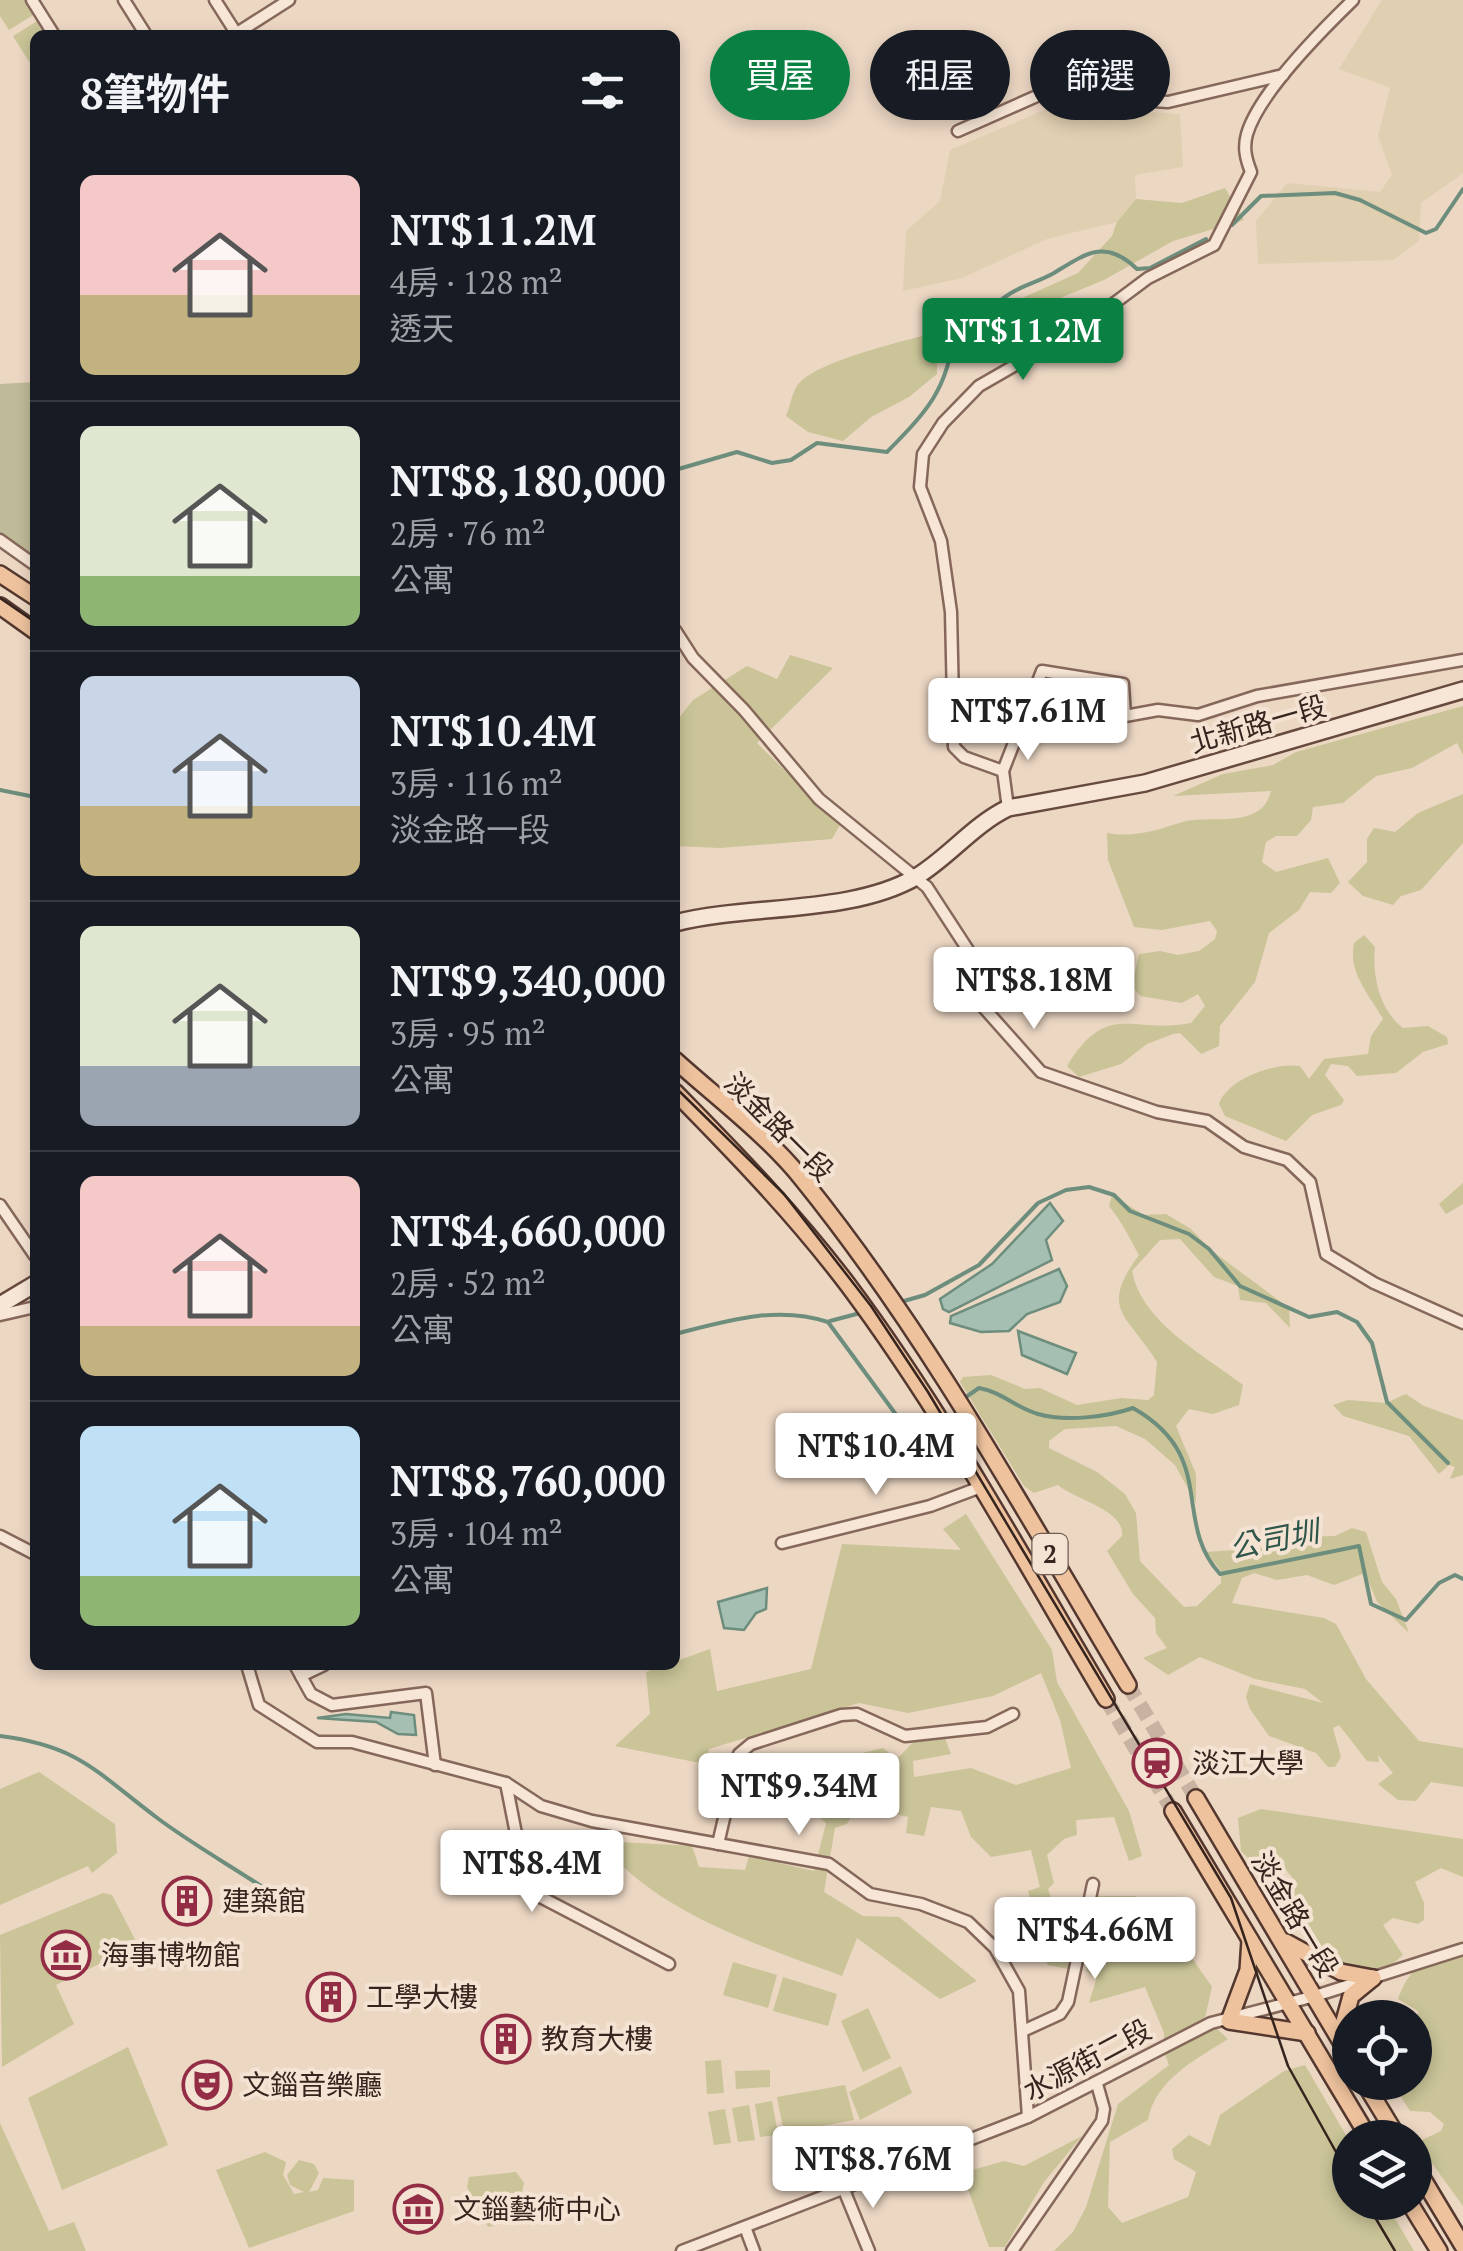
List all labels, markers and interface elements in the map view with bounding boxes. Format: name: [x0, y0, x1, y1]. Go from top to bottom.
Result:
chip: 買屋: [710, 30, 850, 120]
chip: 租屋: [870, 30, 1010, 120]
chip: 篩選: [1030, 30, 1170, 120]
icon: filters: [575, 63, 630, 118]
text: 8筆物件: [80, 65, 230, 121]
text: NT$11.2M: [390, 201, 596, 257]
icon: home: [160, 215, 280, 335]
text: 4房 · 128 m²: [390, 261, 563, 303]
pin: NT$11.2M: [920, 298, 1126, 383]
text: 透天: [390, 307, 454, 349]
text: NT$11.2M: [944, 309, 1102, 351]
text: NT$8,180,000: [390, 452, 665, 508]
icon: home: [160, 466, 280, 586]
text: 2房 · 76 m²: [390, 512, 546, 554]
text: 公寓: [390, 558, 454, 600]
pin: NT$7.61M: [925, 678, 1131, 763]
street label: 北新路一段: [1185, 686, 1330, 761]
text: NT$7.61M: [950, 689, 1106, 731]
text: NT$10.4M: [390, 702, 596, 758]
icon: home: [160, 716, 280, 836]
text: 3房 · 116 m²: [390, 762, 563, 804]
text: 淡金路一段: [390, 808, 550, 850]
pin: NT$8.18M: [931, 947, 1137, 1032]
text: NT$9,340,000: [390, 952, 665, 1008]
text: NT$8.18M: [955, 958, 1113, 1000]
icon: home: [160, 966, 280, 1086]
text: 3房 · 95 m²: [390, 1012, 546, 1054]
text: 公寓: [390, 1058, 454, 1100]
street label: 淡金路一段: [717, 1064, 842, 1189]
text: NT$4,660,000: [390, 1202, 665, 1258]
icon: home: [160, 1216, 280, 1336]
text: 2房 · 52 m²: [390, 1262, 546, 1304]
text: 公寓: [390, 1308, 454, 1350]
pin: NT$10.4M: [773, 1413, 979, 1498]
text: NT$10.4M: [797, 1424, 955, 1466]
text: NT$8,760,000: [390, 1452, 665, 1508]
icon: home: [160, 1466, 280, 1586]
water label: 公司圳: [1226, 1510, 1326, 1567]
text: 3房 · 104 m²: [390, 1512, 563, 1554]
road number: 2: [1032, 1534, 1068, 1574]
text: 公寓: [390, 1558, 454, 1600]
station icon: 淡江大學: [1131, 1737, 1183, 1789]
place label: 淡江大學: [1192, 1744, 1304, 1781]
pin: NT$9.34M: [696, 1753, 902, 1838]
text: NT$9.34M: [720, 1764, 878, 1806]
pin: NT$8.4M: [440, 1830, 624, 1915]
text: NT$8.4M: [462, 1841, 602, 1883]
street label: 淡金路一段: [1244, 1844, 1347, 1983]
building icon: 建築館: [161, 1875, 213, 1927]
place label: 建築館: [222, 1882, 306, 1919]
pin: NT$4.66M: [992, 1897, 1198, 1982]
text: NT$4.66M: [1016, 1908, 1174, 1950]
museum icon: 海事博物館: [40, 1929, 92, 1981]
place label: 海事博物館: [101, 1936, 241, 1973]
building icon: 工學大樓: [305, 1971, 357, 2023]
place label: 工學大樓: [366, 1978, 478, 2015]
map controls: [1332, 2000, 1432, 2220]
button: locate: [1332, 2000, 1432, 2100]
street label: 水源街二段: [1016, 2010, 1157, 2109]
building icon: 教育大樓: [480, 2013, 532, 2065]
place label: 教育大樓: [541, 2020, 653, 2057]
theatre icon: 文錙音樂廳: [181, 2059, 233, 2111]
place label: 文錙音樂廳: [242, 2066, 382, 2103]
button: layers: [1332, 2120, 1432, 2220]
pin: NT$8.76M: [770, 2126, 976, 2211]
text: NT$8.76M: [794, 2137, 952, 2179]
museum icon: 文錙藝術中心: [392, 2183, 444, 2235]
place label: 文錙藝術中心: [453, 2190, 621, 2227]

